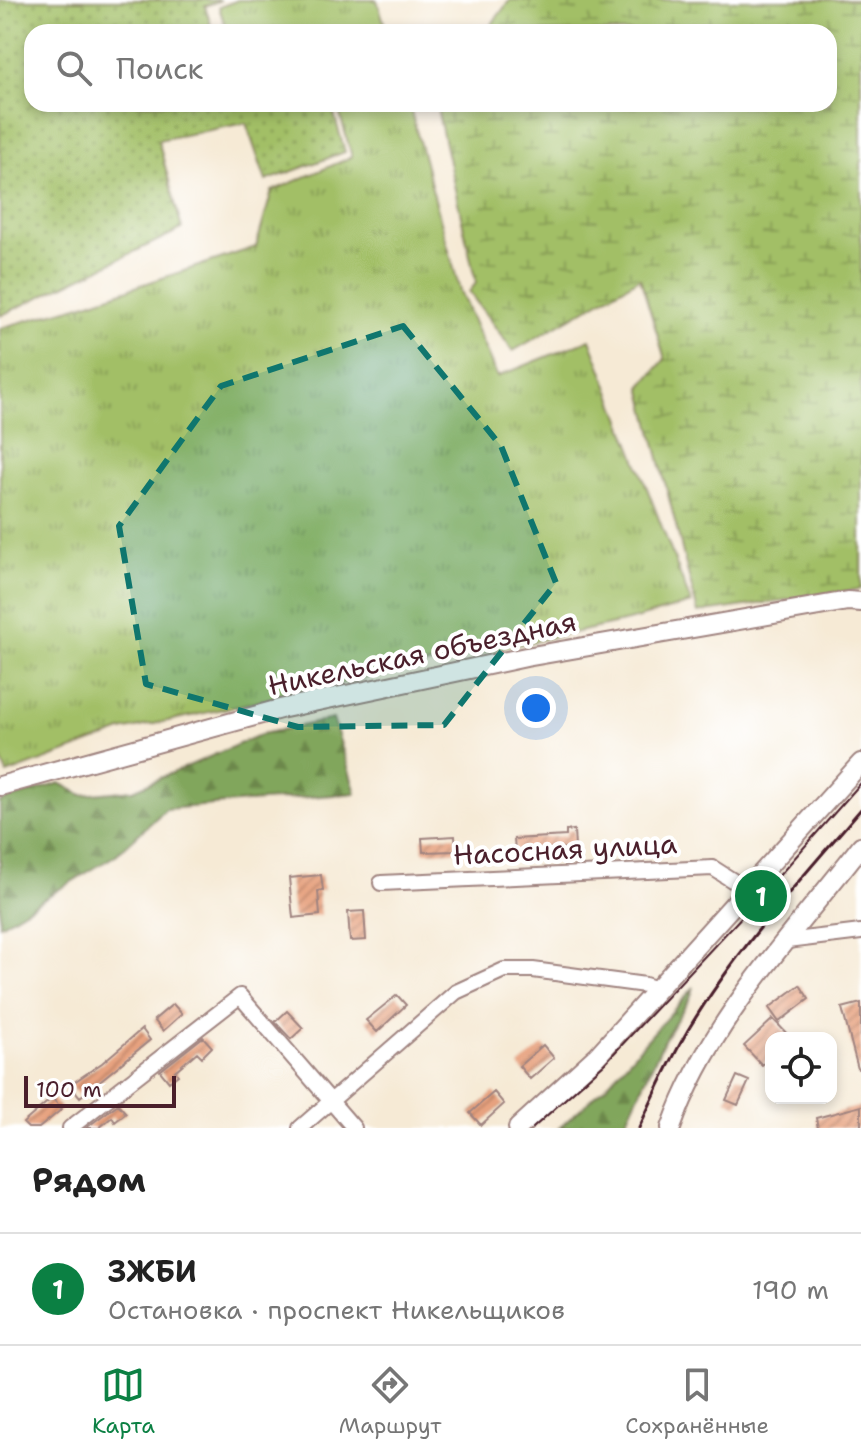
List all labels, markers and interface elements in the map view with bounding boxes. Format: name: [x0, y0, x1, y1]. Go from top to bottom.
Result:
search box: [24, 24, 837, 112]
icon: search: [52, 46, 96, 90]
text: Поиск: [116, 48, 204, 89]
street label: Никельская объездная: [264, 602, 580, 704]
your location: [516, 688, 556, 728]
street label: Насосная улица: [452, 824, 678, 874]
pin: 1: [735, 866, 787, 926]
map controls: [765, 1032, 837, 1104]
button: locate: [765, 1032, 837, 1104]
scale bar: [24, 1072, 176, 1108]
text: 100 m: [36, 1075, 102, 1104]
text: Рядом: [32, 1157, 146, 1203]
text: ЗЖБИ: [108, 1251, 197, 1292]
text: 1: [52, 1272, 64, 1307]
text: 190 m: [752, 1272, 829, 1307]
text: Остановка · проспект Никельщиков: [108, 1292, 565, 1327]
tab: Карта: [92, 1363, 155, 1440]
tab: Маршрут: [339, 1363, 441, 1440]
tab: Сохранённые: [625, 1363, 769, 1440]

